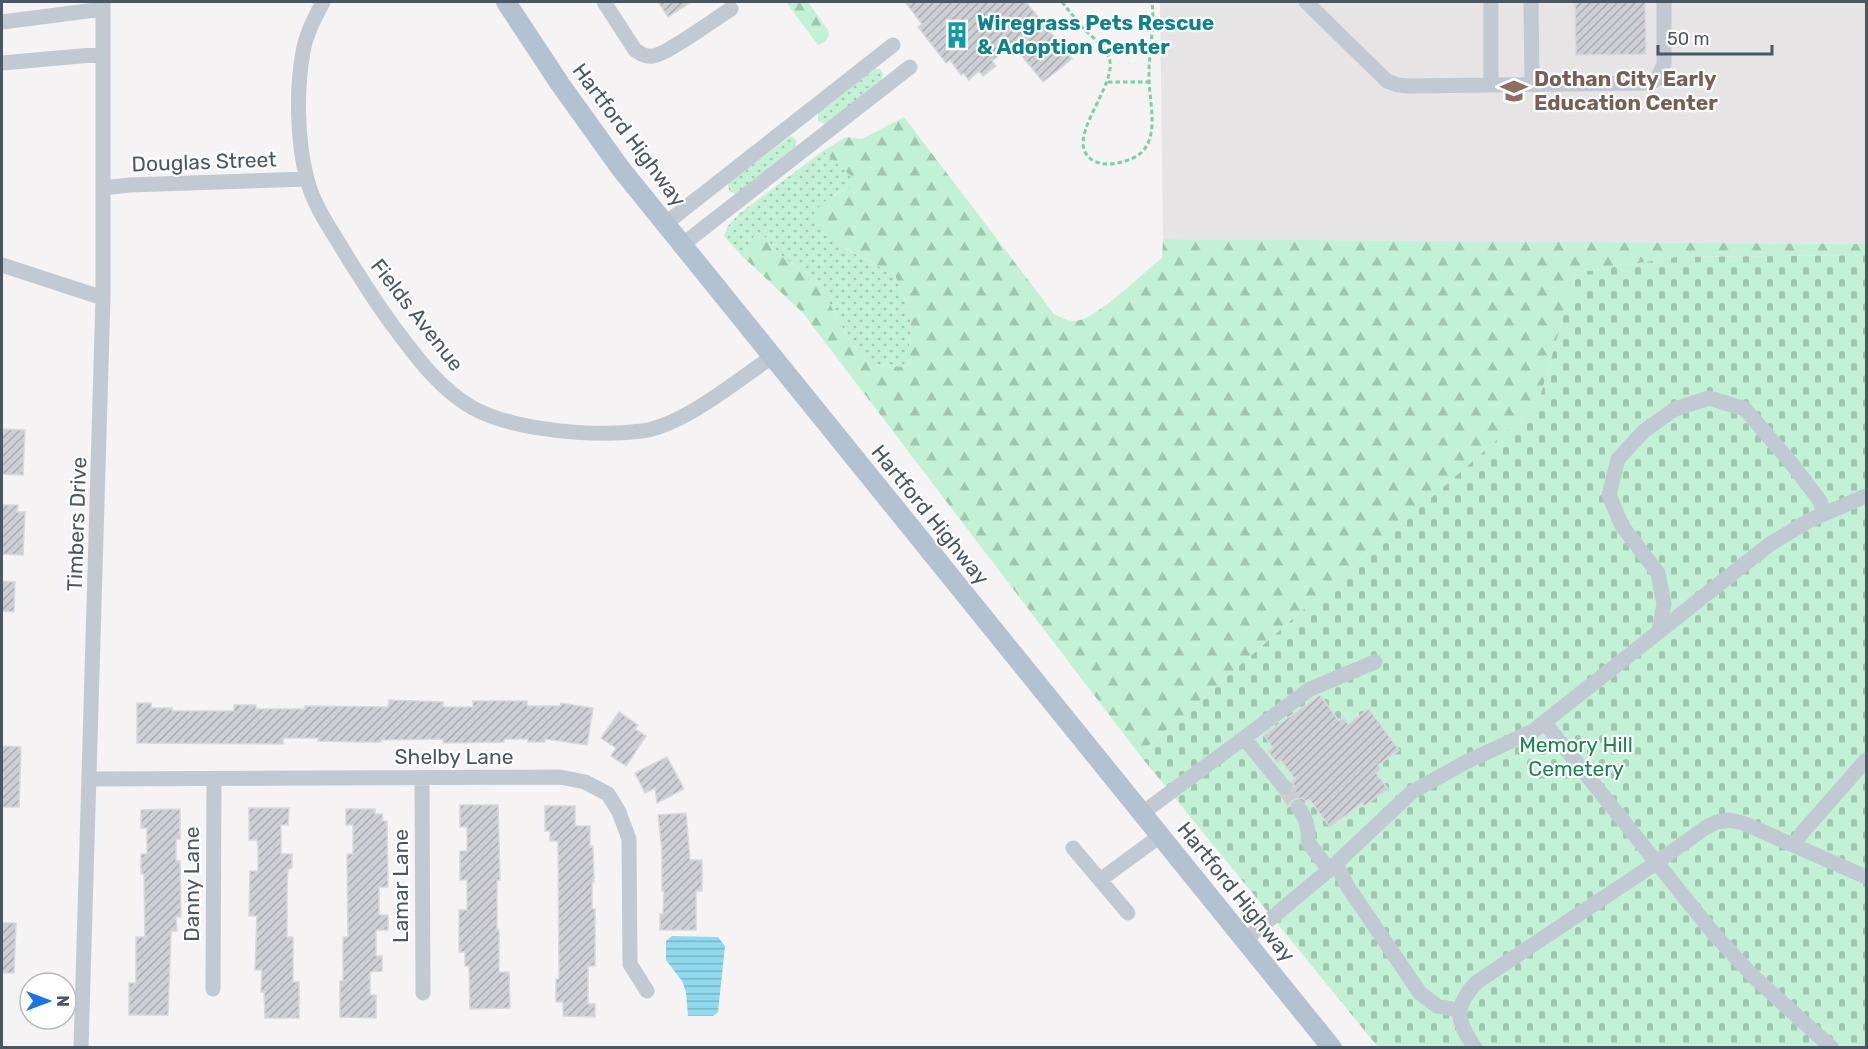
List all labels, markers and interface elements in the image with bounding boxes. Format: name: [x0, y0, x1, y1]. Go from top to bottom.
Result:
place label: Wiregrass Pets Rescue & Adoption Center: [977, 10, 1214, 59]
scale bar: [1658, 18, 1772, 56]
building icon: Wiregrass Pets Rescue & Adoption Center: [942, 20, 972, 50]
text: 50 m: [1667, 28, 1710, 50]
street label: Hartford Highway: [567, 58, 692, 212]
place label: Dothan City Early Education Center: [1534, 66, 1718, 115]
school or university icon: Dothan City Early Education Center: [1499, 76, 1529, 106]
street label: Douglas Street: [131, 146, 277, 177]
street label: Fields Avenue: [366, 254, 469, 376]
street label: Hartford Highway: [866, 440, 995, 590]
street label: Timbers Drive: [62, 456, 91, 592]
park label: Memory Hill Cemetery: [1519, 732, 1633, 781]
street label: Shelby Lane: [395, 744, 513, 769]
street label: Hartford Highway: [1172, 817, 1301, 967]
street label: Danny Lane: [179, 826, 204, 942]
street label: Lamar Lane: [388, 829, 413, 943]
north arrow: [18, 971, 78, 1031]
text: N: [53, 995, 72, 1007]

